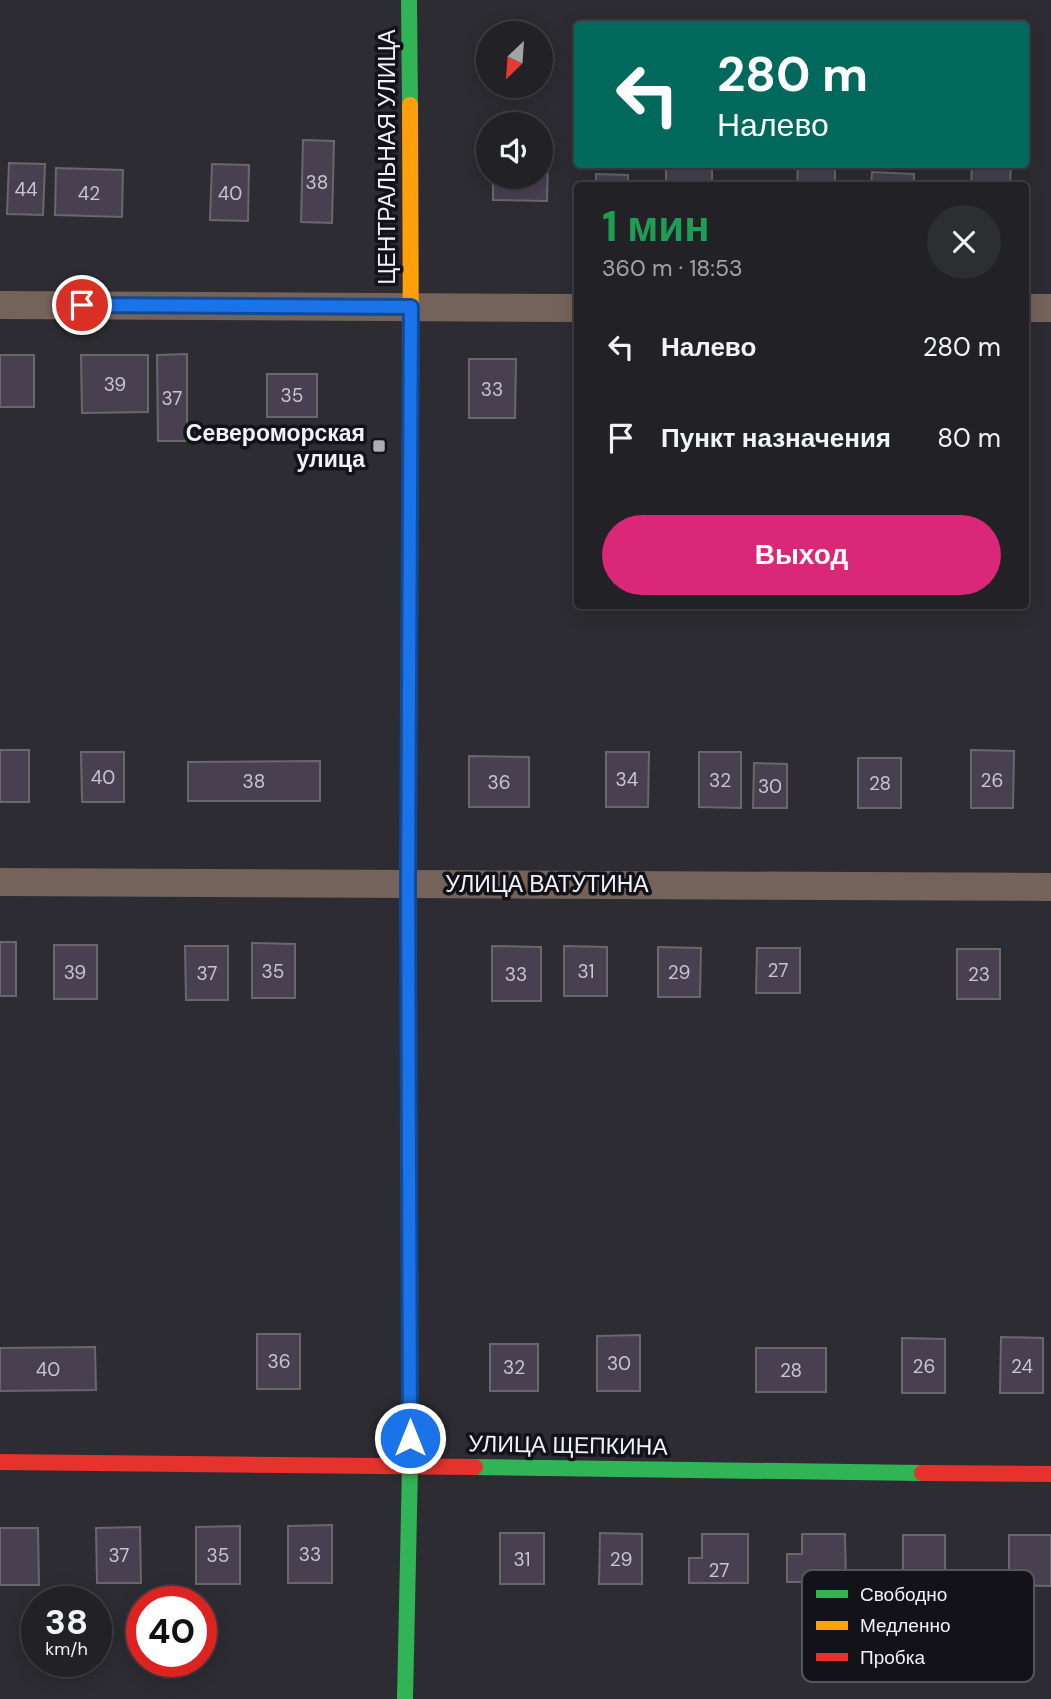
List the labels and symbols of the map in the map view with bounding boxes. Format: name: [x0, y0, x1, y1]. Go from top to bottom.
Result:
north arrow: [476, 21, 553, 98]
street label: ЦЕНТРАЛЬНАЯ УЛИЦА: [372, 29, 402, 285]
house number: 38: [306, 170, 328, 195]
house number: 44: [14, 177, 38, 202]
house number: 42: [78, 181, 100, 206]
house number: 40: [218, 181, 242, 206]
pin: [52, 275, 112, 335]
house number: 39: [104, 372, 126, 397]
house number: 33: [481, 377, 503, 402]
house number: 35: [281, 383, 303, 408]
house number: 37: [161, 386, 183, 411]
place label: Североморская улица: [186, 418, 365, 474]
marker: Североморская улица: [371, 438, 387, 454]
house number: 40: [91, 765, 115, 790]
house number: 34: [616, 767, 638, 792]
house number: 32: [709, 768, 731, 793]
house number: 26: [981, 768, 1003, 793]
house number: 38: [243, 769, 265, 794]
house number: 36: [487, 770, 511, 795]
house number: 28: [869, 771, 891, 796]
house number: 30: [758, 774, 782, 799]
street label: УЛИЦА ВАТУТИНА: [445, 869, 649, 899]
house number: 27: [768, 958, 788, 983]
house number: 35: [262, 959, 284, 984]
house number: 31: [578, 959, 594, 984]
house number: 39: [64, 960, 86, 985]
house number: 29: [668, 960, 690, 985]
house number: 37: [196, 961, 218, 986]
house number: 33: [505, 962, 527, 987]
house number: 23: [968, 962, 990, 987]
house number: 36: [267, 1349, 291, 1374]
house number: 30: [607, 1351, 631, 1376]
house number: 26: [913, 1354, 935, 1379]
house number: 24: [1011, 1354, 1033, 1379]
house number: 32: [503, 1355, 525, 1380]
house number: 40: [36, 1357, 60, 1382]
house number: 28: [780, 1358, 802, 1383]
position arrow: [373, 1401, 447, 1475]
street label: УЛИЦА ЩЕПКИНА: [468, 1428, 669, 1462]
house number: 33: [299, 1542, 321, 1567]
house number: 37: [108, 1543, 130, 1568]
house number: 35: [207, 1543, 229, 1568]
house number: 31: [514, 1547, 530, 1572]
house number: 29: [610, 1547, 632, 1572]
house number: 27: [709, 1558, 729, 1583]
legend: [802, 1570, 1034, 1682]
text: Свободно: [860, 1582, 947, 1607]
speed limit sign: 40: [126, 1586, 217, 1677]
text: Медленно: [860, 1613, 950, 1638]
text: Пробка: [860, 1645, 925, 1670]

